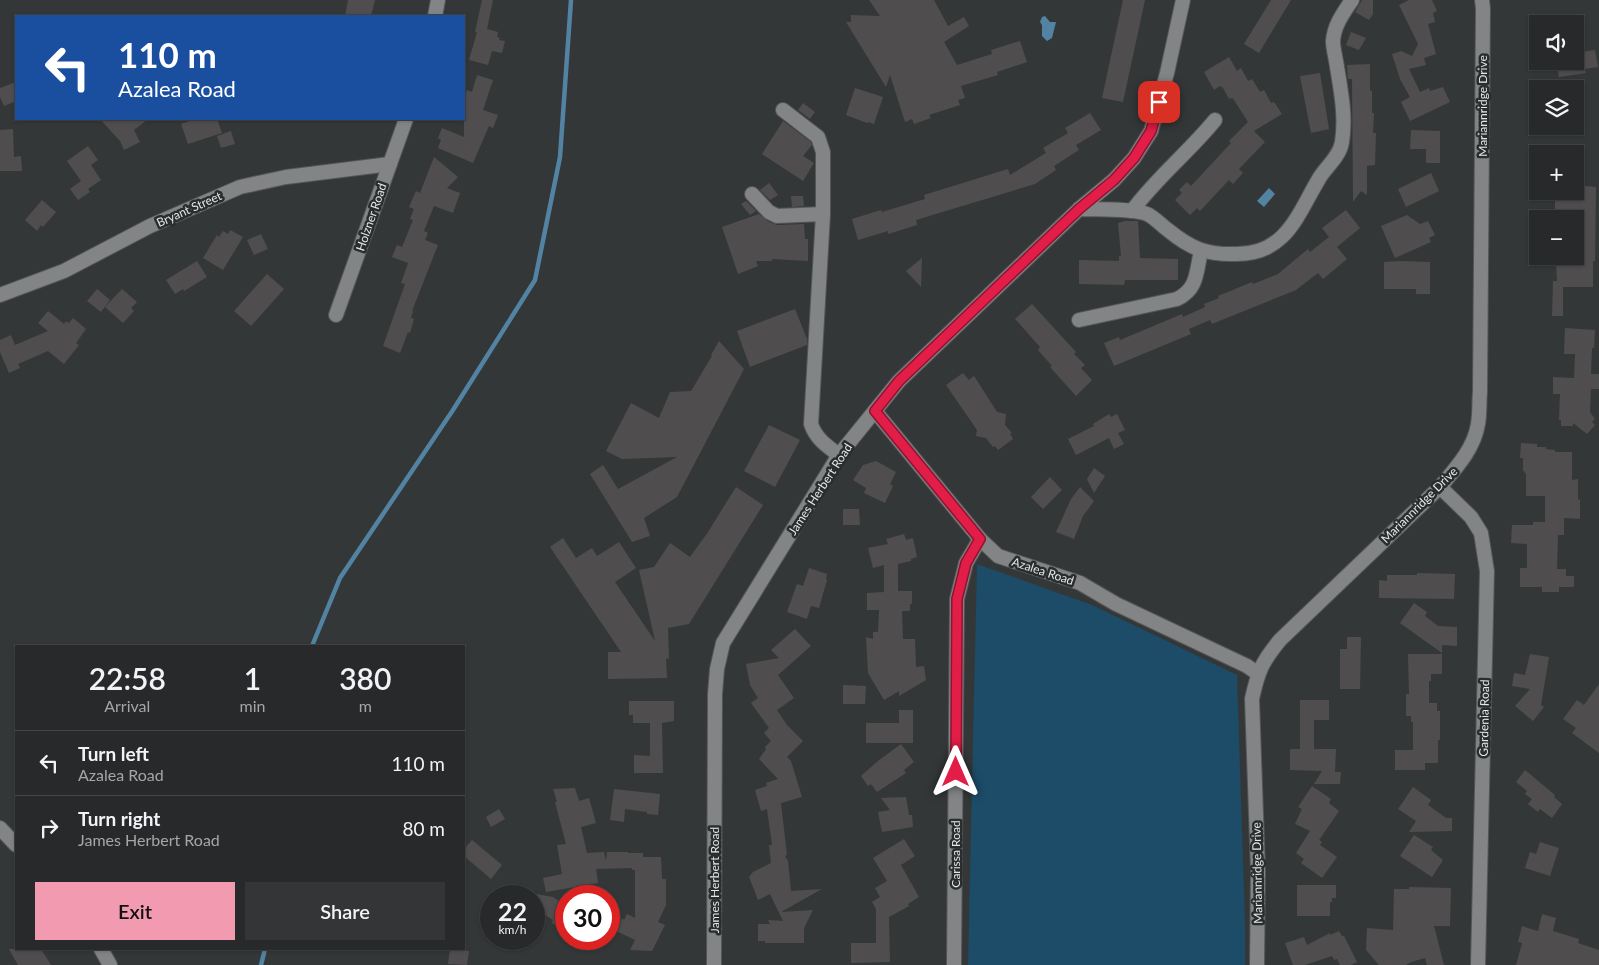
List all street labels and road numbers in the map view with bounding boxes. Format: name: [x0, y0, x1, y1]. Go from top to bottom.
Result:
street label: Mariannridge Drive: [1475, 55, 1490, 157]
street label: Holzner Road: [352, 181, 390, 253]
street label: Bryant Street: [154, 188, 224, 230]
street label: James Herbert Road: [785, 440, 855, 538]
street label: Mariannridge Drive: [1378, 464, 1460, 546]
street label: Azalea Road: [1010, 554, 1076, 588]
street label: Gardenia Road: [1476, 679, 1492, 757]
street label: Carissa Road: [948, 820, 963, 888]
street label: Mariannridge Drive: [1249, 822, 1265, 924]
street label: James Herbert Road: [707, 827, 722, 933]

